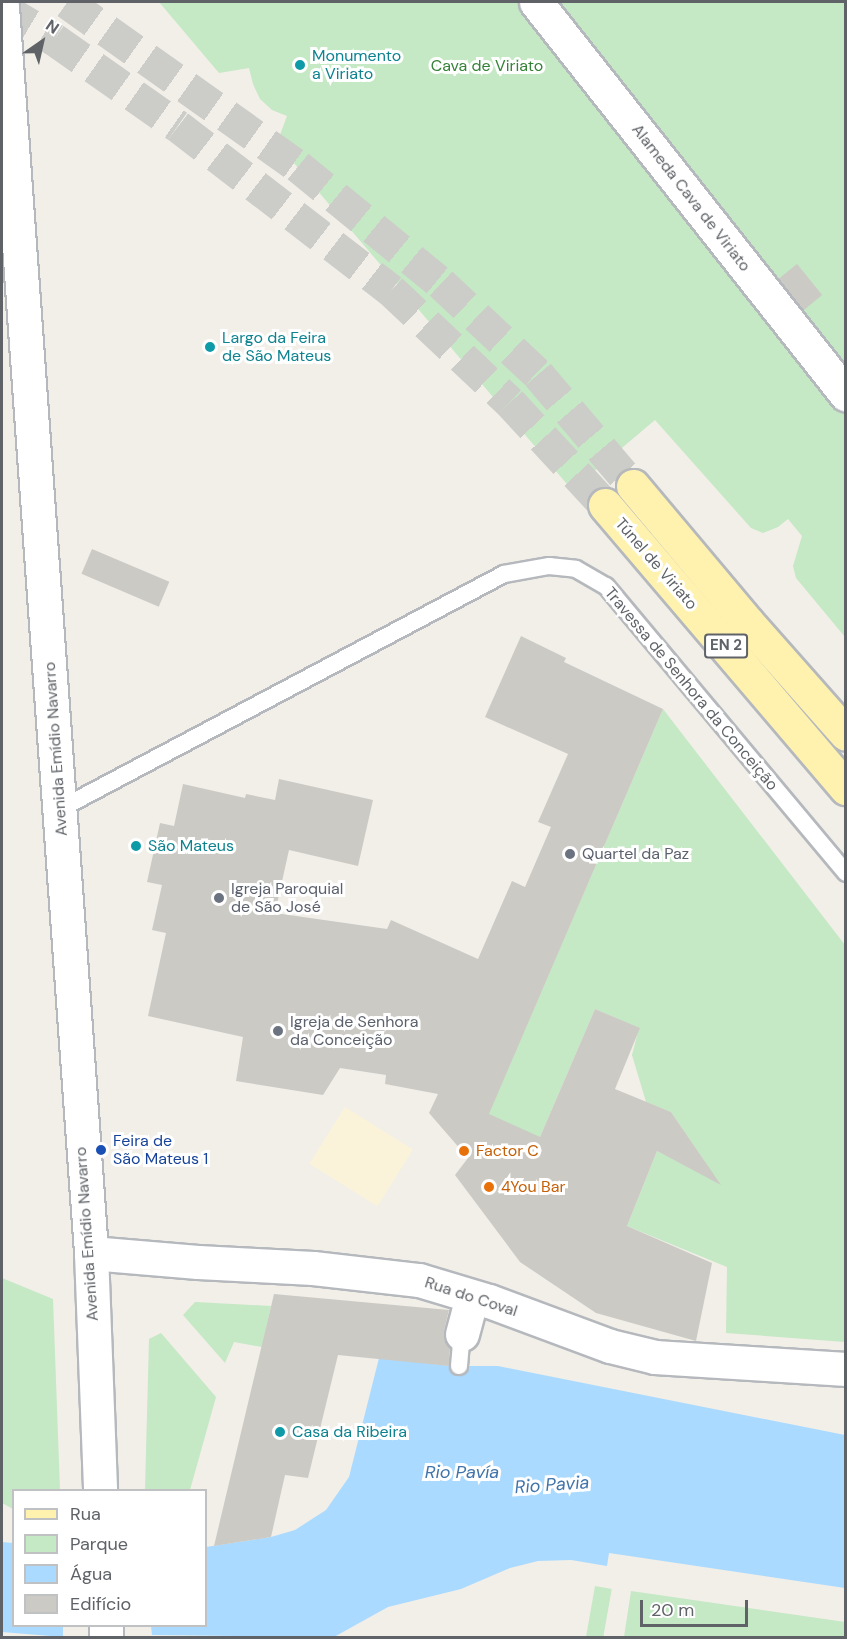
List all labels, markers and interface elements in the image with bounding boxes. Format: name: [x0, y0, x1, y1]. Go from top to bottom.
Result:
north arrow: [12, 12, 72, 72]
text: N: [42, 15, 63, 39]
place label: Monumento a Viriato: [312, 46, 401, 84]
park label: Cava de Viriato: [431, 56, 543, 76]
marker: Monumento a Viriato: [293, 58, 307, 72]
street label: Alameda Cava de Viriato: [627, 120, 755, 276]
place label: Largo da Feira de São Mateus: [222, 328, 331, 366]
marker: Largo da Feira de São Mateus: [203, 340, 217, 354]
street label: Túnel de Viriato: [611, 514, 701, 614]
street label: Travessa de Senhora da Conceição: [600, 583, 782, 795]
road number: EN 2: [704, 634, 748, 658]
street label: Avenida Emídio Navarro: [40, 661, 72, 837]
place label: São Mateus: [148, 836, 234, 856]
marker: São Mateus: [129, 839, 143, 853]
place label: Quartel da Paz: [582, 844, 689, 864]
marker: Quartel da Paz: [563, 847, 577, 861]
place label: Igreja Paroquial de São José: [231, 879, 343, 917]
marker: Igreja Paroquial de São José: [212, 891, 226, 905]
place label: Igreja de Senhora da Conceição: [290, 1012, 418, 1050]
marker: Igreja de Senhora da Conceição: [271, 1024, 285, 1038]
place label: Feira de São Mateus 1: [113, 1131, 208, 1169]
place label: Factor C: [476, 1141, 539, 1161]
marker: Feira de São Mateus 1: [94, 1143, 108, 1157]
marker: Factor C: [457, 1144, 471, 1158]
street label: Avenida Emídio Navarro: [71, 1146, 103, 1322]
place label: 4You Bar: [501, 1177, 565, 1197]
marker: 4You Bar: [482, 1180, 496, 1194]
street label: Rua do Coval: [422, 1273, 520, 1321]
place label: Casa da Ribeira: [292, 1422, 407, 1442]
marker: Casa da Ribeira: [273, 1425, 287, 1439]
water label: Rio Pavía: [425, 1461, 499, 1483]
water label: Rio Pavia: [514, 1472, 590, 1498]
legend: [12, 1489, 207, 1627]
text: Rua: [70, 1502, 101, 1526]
text: Parque: [70, 1532, 128, 1556]
text: Água: [70, 1562, 112, 1586]
scale bar: [643, 1588, 751, 1626]
text: Edifício: [70, 1592, 131, 1616]
text: 20 m: [651, 1598, 694, 1622]

